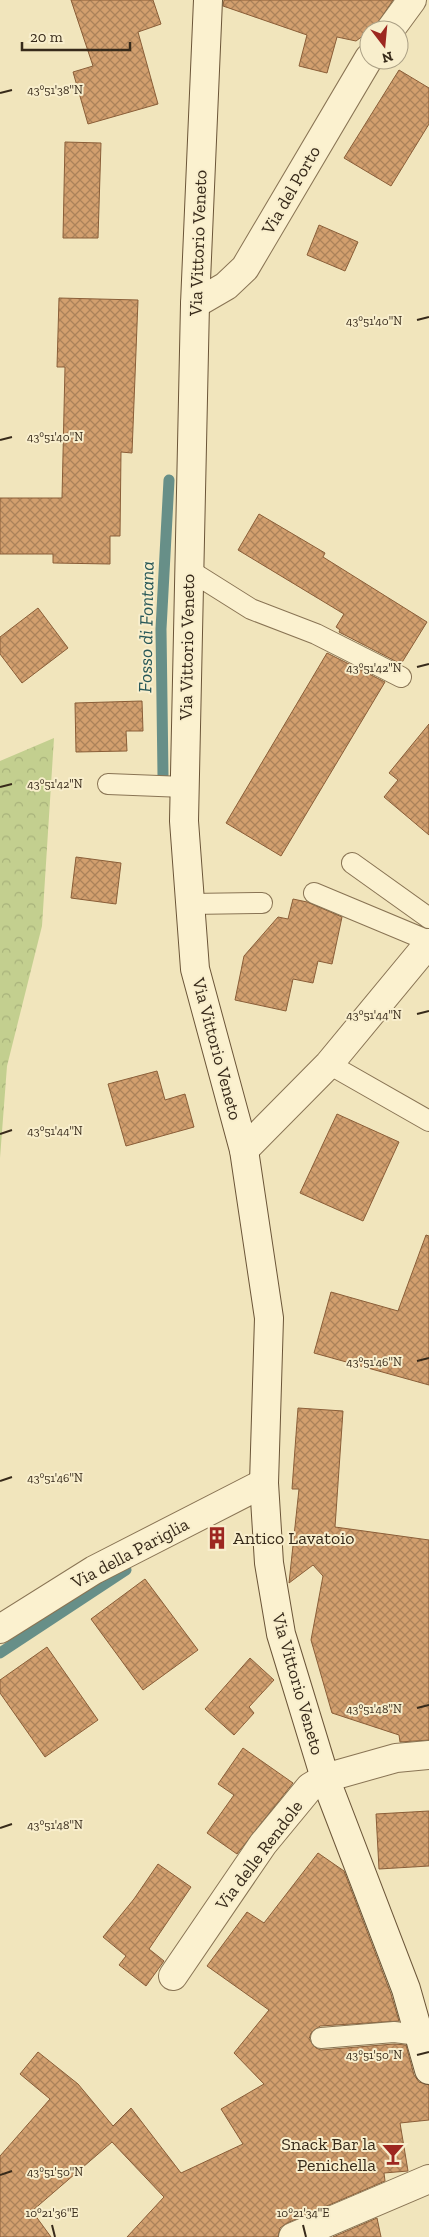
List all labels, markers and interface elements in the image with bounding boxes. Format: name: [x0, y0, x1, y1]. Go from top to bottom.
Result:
scale bar: [22, 20, 130, 52]
north arrow: [359, 20, 409, 70]
text: 20 m: [30, 28, 63, 46]
text: N: [380, 47, 395, 67]
text: 43°51'38"N: [27, 83, 83, 97]
street label: Via del Porto: [256, 142, 325, 239]
street label: Via Vittorio Veneto: [184, 169, 212, 318]
text: 43°51'40"N: [346, 314, 402, 328]
text: 43°51'40"N: [27, 430, 83, 444]
water label: Fosso di Fontana: [133, 561, 159, 693]
street label: Via Vittorio Veneto: [175, 574, 199, 721]
text: 43°51'42"N: [346, 661, 402, 675]
text: 43°51'42"N: [27, 777, 83, 791]
street label: Via Vittorio Veneto: [187, 974, 247, 1123]
text: 43°51'44"N: [346, 1008, 402, 1022]
text: 43°51'44"N: [27, 1124, 83, 1138]
text: 43°51'46"N: [346, 1355, 402, 1369]
text: 43°51'46"N: [27, 1471, 83, 1485]
street label: Via della Pariglia: [67, 1513, 193, 1594]
building icon: Antico Lavatoio: [204, 1525, 230, 1551]
place label: Antico Lavatoio: [233, 1527, 355, 1549]
street label: Via Vittorio Veneto: [267, 1610, 329, 1757]
text: 43°51'48"N: [346, 1702, 402, 1716]
street label: Via delle Rendole: [210, 1796, 307, 1915]
text: 43°51'48"N: [27, 1818, 83, 1832]
text: 43°51'50"N: [346, 2048, 402, 2062]
place label: Snack Bar la Penichella: [281, 2133, 376, 2176]
bar icon: Snack Bar la Penichella: [380, 2141, 406, 2167]
text: 43°51'50"N: [27, 2165, 83, 2179]
text: 10°21'36"E: [26, 2206, 78, 2220]
text: 10°21'34"E: [277, 2206, 329, 2220]

